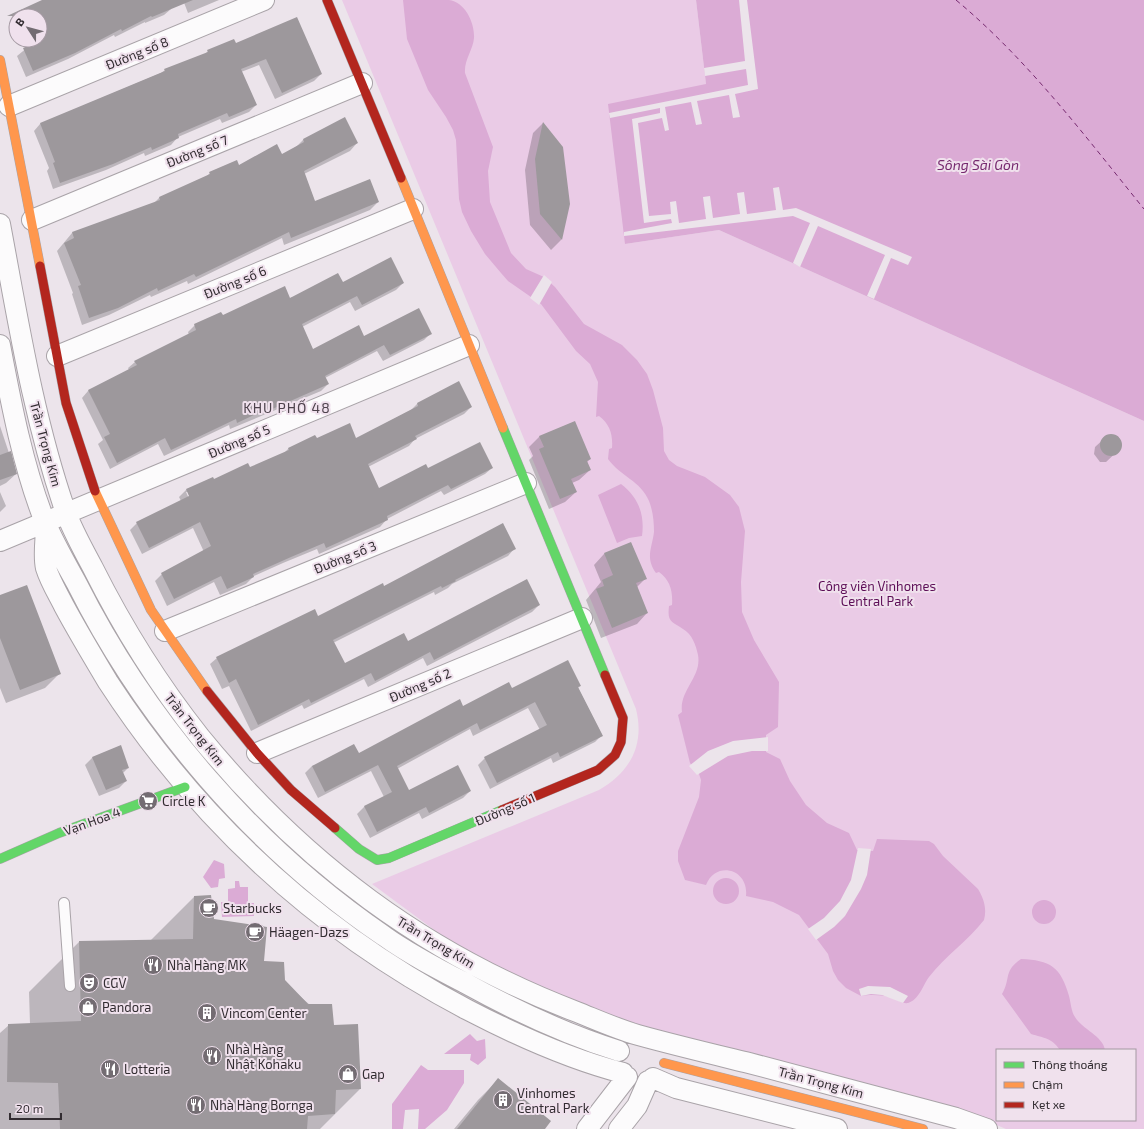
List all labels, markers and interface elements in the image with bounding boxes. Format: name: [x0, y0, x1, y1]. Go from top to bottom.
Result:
north arrow: [8, 8, 48, 48]
text: B: [12, 15, 27, 28]
street label: Đường số 8: [103, 33, 171, 73]
street label: Đường số 7: [164, 131, 231, 171]
water label: Sông Sài Gòn: [937, 156, 1019, 173]
street label: Đường số 6: [201, 262, 269, 302]
district label: KHU PHỐ 48: [243, 399, 331, 416]
street label: Trần Trọng Kim: [27, 400, 65, 488]
street label: Đường số 5: [206, 421, 272, 461]
street label: Đường số 3: [311, 537, 379, 577]
park label: Công viên Vinhomes Central Park: [818, 578, 936, 609]
street label: Đường số 2: [387, 665, 453, 705]
street label: Trần Trọng Kim: [162, 690, 228, 768]
street label: Đường số 1: [473, 789, 537, 829]
supermarket icon: Circle K: [137, 790, 159, 812]
place label: Circle K: [162, 793, 206, 809]
street label: Vạn Hoa 4: [61, 803, 123, 839]
cafe icon: Starbucks: [198, 897, 220, 919]
place label: Starbucks: [223, 900, 282, 916]
street label: Trần Trọng Kim: [394, 913, 478, 971]
cafe icon: Häagen-Dazs: [244, 921, 266, 943]
place label: Häagen-Dazs: [269, 924, 349, 940]
restaurant icon: Nhà Hàng MK: [142, 954, 164, 976]
place label: Nhà Hàng MK: [167, 957, 247, 973]
theatre icon: CGV: [78, 972, 100, 994]
place label: CGV: [103, 975, 126, 991]
shop icon: Pandora: [77, 996, 99, 1018]
place label: Pandora: [102, 999, 152, 1015]
building icon: Vincom Center: [196, 1002, 218, 1024]
place label: Vincom Center: [221, 1005, 307, 1021]
place label: Nhà Hàng Nhật Kohaku: [226, 1041, 301, 1072]
restaurant icon: Nhà Hàng Nhật Kohaku: [201, 1045, 223, 1067]
legend: [996, 1049, 1136, 1121]
text: Thông thoáng: [1032, 1057, 1108, 1071]
restaurant icon: Lotteria: [99, 1058, 121, 1080]
place label: Lotteria: [124, 1061, 171, 1077]
shop icon: Gap: [337, 1063, 359, 1085]
street label: Trần Trọng Kim: [777, 1063, 865, 1101]
place label: Gap: [362, 1066, 385, 1082]
text: Chậm: [1032, 1077, 1063, 1092]
place label: Vinhomes Central Park: [517, 1085, 590, 1116]
building icon: Vinhomes Central Park: [492, 1089, 514, 1111]
restaurant icon: Nhà Hàng Bornga: [185, 1094, 207, 1116]
scale bar: [10, 1095, 61, 1121]
place label: Nhà Hàng Bornga: [210, 1097, 313, 1113]
text: Kẹt xe: [1032, 1097, 1065, 1112]
text: 20 m: [16, 1101, 43, 1115]

